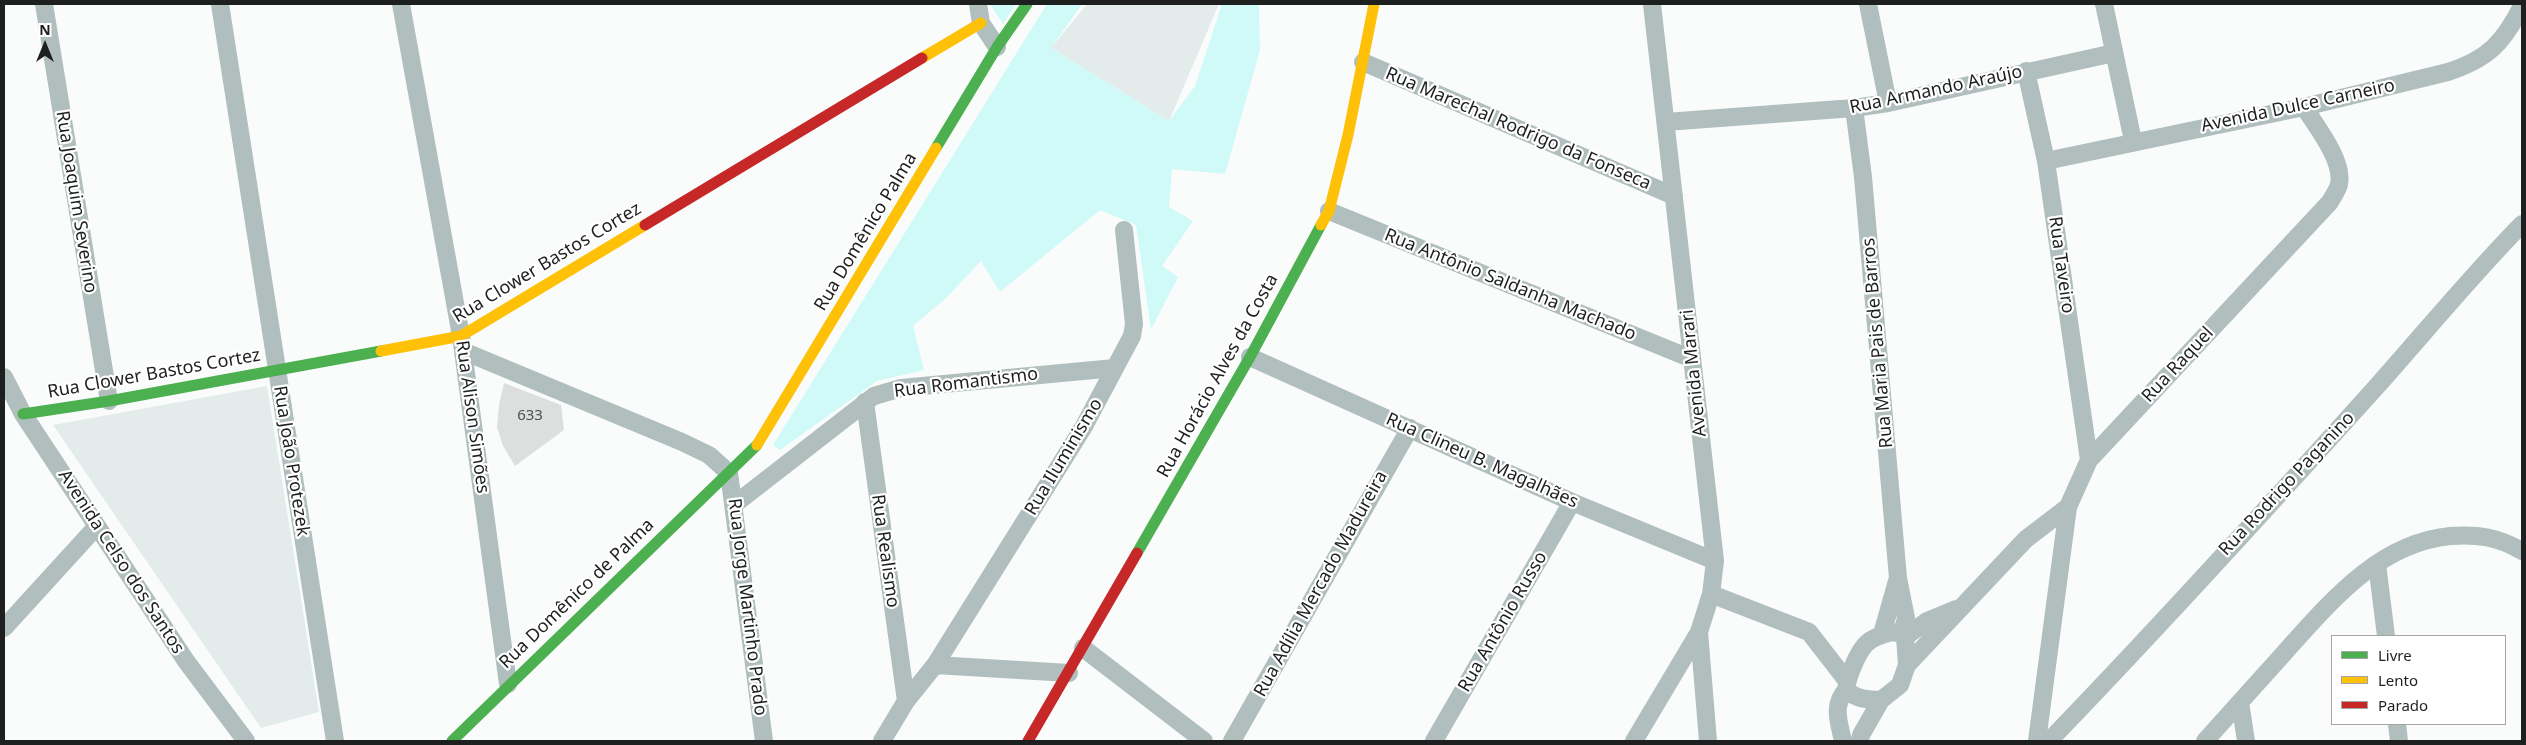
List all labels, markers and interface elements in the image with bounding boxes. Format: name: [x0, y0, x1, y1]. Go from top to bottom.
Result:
north arrow: [20, 20, 70, 70]
text: N: [39, 20, 51, 39]
street label: Rua Armando Araújo: [1848, 61, 2024, 119]
street label: Rua Marechal Rodrigo da Fonseca: [1382, 63, 1654, 195]
street label: Avenida Dulce Carneiro: [2199, 75, 2397, 137]
street label: Rua Joaquim Severino: [51, 109, 101, 295]
street label: Rua Domênico Palma: [810, 149, 922, 315]
street label: Rua Clower Bastos Cortez: [449, 198, 645, 328]
street label: Rua Taveiro: [2044, 215, 2078, 315]
street label: Rua Antônio Saldanha Machado: [1381, 225, 1639, 345]
street label: Rua Maria Pais de Barros: [1858, 237, 1898, 449]
street label: Rua Horácio Alves da Costa: [1153, 270, 1283, 482]
street label: Avenida Marari: [1677, 308, 1711, 438]
street label: Rua Raquel: [2138, 323, 2218, 407]
street label: Rua Alison Simões: [451, 339, 493, 495]
street label: Rua Clower Bastos Cortez: [46, 345, 262, 403]
street label: Rua Romantismo: [893, 363, 1039, 403]
street label: Rua João Protezek: [268, 384, 314, 538]
street label: Rua Iluminismo: [1021, 395, 1107, 519]
house number: 633: [517, 407, 543, 425]
street label: Rua Rodrigo Paganino: [2215, 408, 2359, 560]
street label: Rua Clineu B. Magalhães: [1383, 409, 1581, 513]
street label: Avenida Celso dos Santos: [53, 466, 189, 658]
street label: Rua Adília Mercado Madureira: [1250, 467, 1392, 701]
street label: Rua Realismo: [866, 493, 904, 609]
street label: Rua Jorge Martinho Prado: [723, 497, 771, 717]
street label: Rua Domênico de Palma: [495, 514, 659, 674]
street label: Rua Antônio Russo: [1454, 548, 1552, 696]
legend: [2331, 635, 2506, 725]
text: Livre: [2378, 645, 2412, 665]
text: Lento: [2378, 670, 2418, 690]
text: Parado: [2378, 695, 2428, 715]

